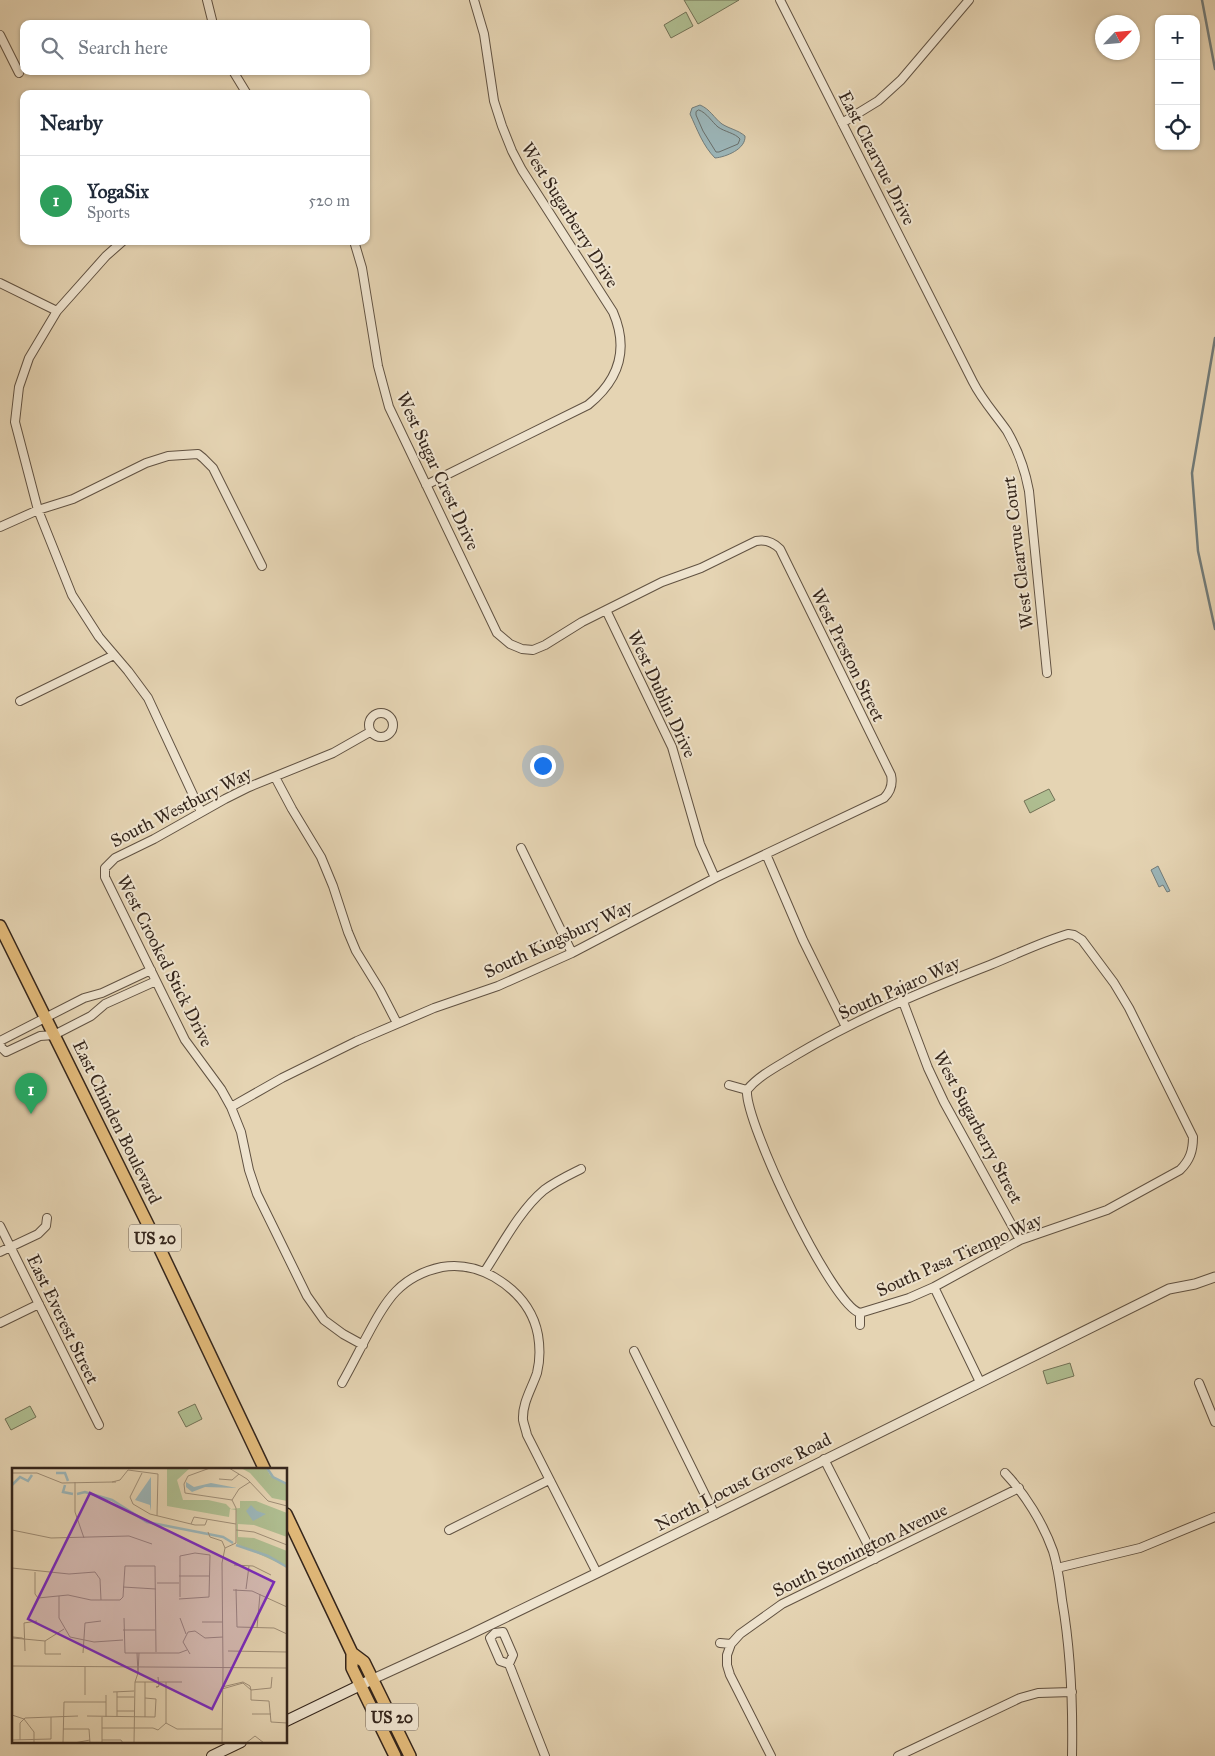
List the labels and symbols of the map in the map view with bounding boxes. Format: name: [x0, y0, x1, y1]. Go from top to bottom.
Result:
north arrow: [1095, 15, 1140, 60]
street label: East Clearvue Drive: [834, 87, 920, 229]
street label: West Sugarberry Drive: [516, 138, 624, 292]
street label: West Sugar Crest Drive: [391, 388, 484, 554]
street label: West Clearvue Court: [998, 475, 1038, 631]
street label: West Preston Street: [806, 585, 890, 726]
street label: West Dublin Drive: [623, 627, 701, 761]
your location: [530, 753, 556, 779]
street label: South Westbury Way: [107, 762, 256, 852]
street label: West Crooked Stick Drive: [112, 872, 218, 1050]
street label: South Kingsbury Way: [480, 895, 637, 984]
street label: South Pajaro Way: [835, 951, 964, 1025]
street label: East Chinden Boulevard: [68, 1037, 166, 1207]
street label: West Sugarberry Street: [927, 1047, 1028, 1208]
pin: 1: [15, 1073, 47, 1114]
street label: South Pasa Tiempo Way: [873, 1208, 1046, 1301]
road number: US 20: [129, 1224, 181, 1252]
street label: East Everest Street: [22, 1251, 104, 1388]
street label: North Locust Grove Road: [651, 1428, 835, 1536]
inset map: [12, 1468, 288, 1744]
street label: South Stonington Avenue: [769, 1498, 951, 1603]
road number: US 20: [366, 1704, 418, 1730]

